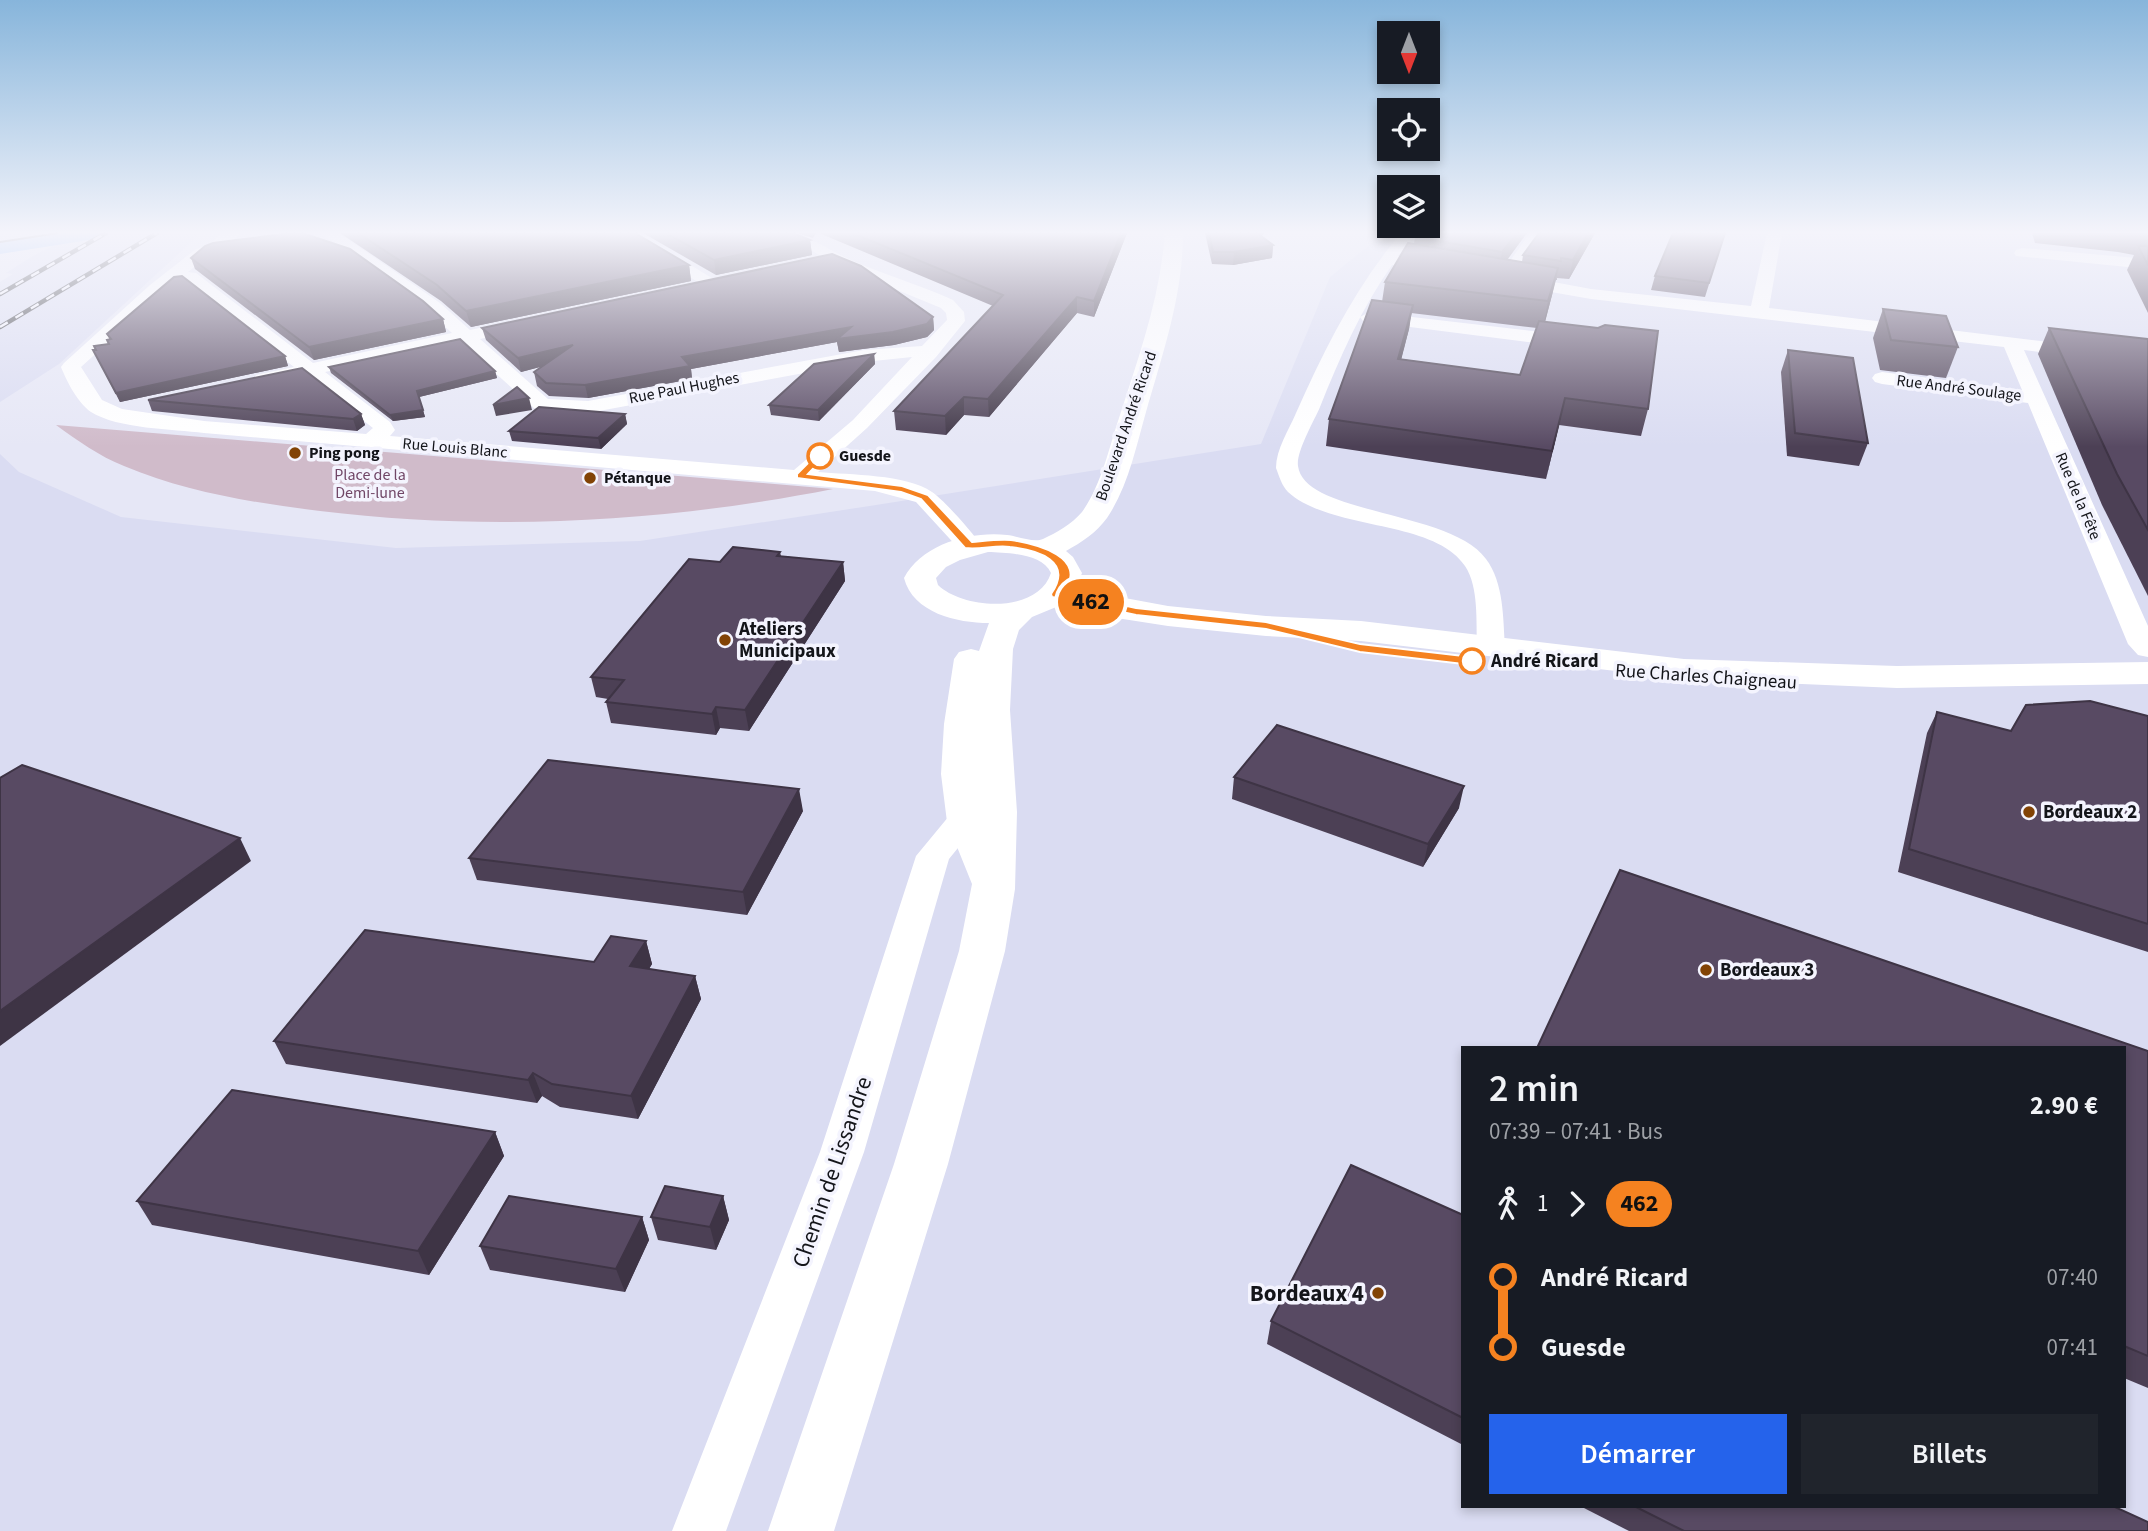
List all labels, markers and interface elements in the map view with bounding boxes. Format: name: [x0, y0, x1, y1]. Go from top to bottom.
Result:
north arrow: [1377, 21, 1440, 84]
map controls: [1377, 21, 1440, 238]
button: locate: [1377, 98, 1440, 161]
button: layers: [1377, 175, 1440, 238]
street label: Boulevard André Ricard: [1090, 348, 1162, 504]
street label: Rue Paul Hughes: [627, 366, 741, 409]
street label: Rue André Soulage: [1895, 369, 2023, 407]
street label: Rue Louis Blanc: [402, 432, 508, 464]
place label: Ping pong: [309, 442, 380, 464]
marker: Guesde: [807, 443, 833, 469]
marker: Ping pong: [287, 445, 303, 461]
place label: Guesde: [839, 445, 891, 467]
street label: Rue de la Fête: [2050, 449, 2106, 543]
park label: Place de la Demi-lune: [334, 464, 406, 504]
place label: Pétanque: [604, 467, 671, 489]
marker: Pétanque: [582, 470, 598, 486]
line badge: 462: [1051, 579, 1131, 625]
text: 462: [1072, 584, 1110, 619]
place label: Ateliers Municipaux: [738, 616, 836, 665]
marker: Ateliers Municipaux: [717, 632, 733, 648]
marker: André Ricard: [1459, 648, 1485, 674]
place label: André Ricard: [1490, 648, 1599, 675]
street label: Rue Charles Chaigneau: [1614, 657, 1798, 697]
place label: Bordeaux 2: [2043, 799, 2137, 826]
marker: Bordeaux 2: [2021, 804, 2037, 820]
place label: Bordeaux 3: [1720, 957, 1814, 984]
marker: Bordeaux 3: [1698, 962, 1714, 978]
text: 2 min: [1489, 1062, 1579, 1116]
street label: Chemin de Lissandre: [784, 1072, 880, 1272]
text: 2.90 €: [2030, 1087, 2098, 1124]
text: 07:39 – 07:41 · Bus: [1489, 1115, 1663, 1148]
icon: walk: [1489, 1185, 1527, 1223]
icon: forward: [1558, 1185, 1596, 1223]
text: 462: [1620, 1186, 1658, 1221]
text: 1: [1537, 1187, 1548, 1220]
text: André Ricard: [1541, 1259, 1688, 1296]
text: 07:40: [2047, 1261, 2098, 1294]
place label: Bordeaux 4: [1250, 1277, 1364, 1310]
marker: Bordeaux 4: [1370, 1285, 1386, 1301]
text: Guesde: [1541, 1329, 1626, 1366]
text: 07:41: [2047, 1331, 2098, 1364]
button: Démarrer: [1489, 1414, 1787, 1494]
button: Billets: [1801, 1414, 2098, 1494]

